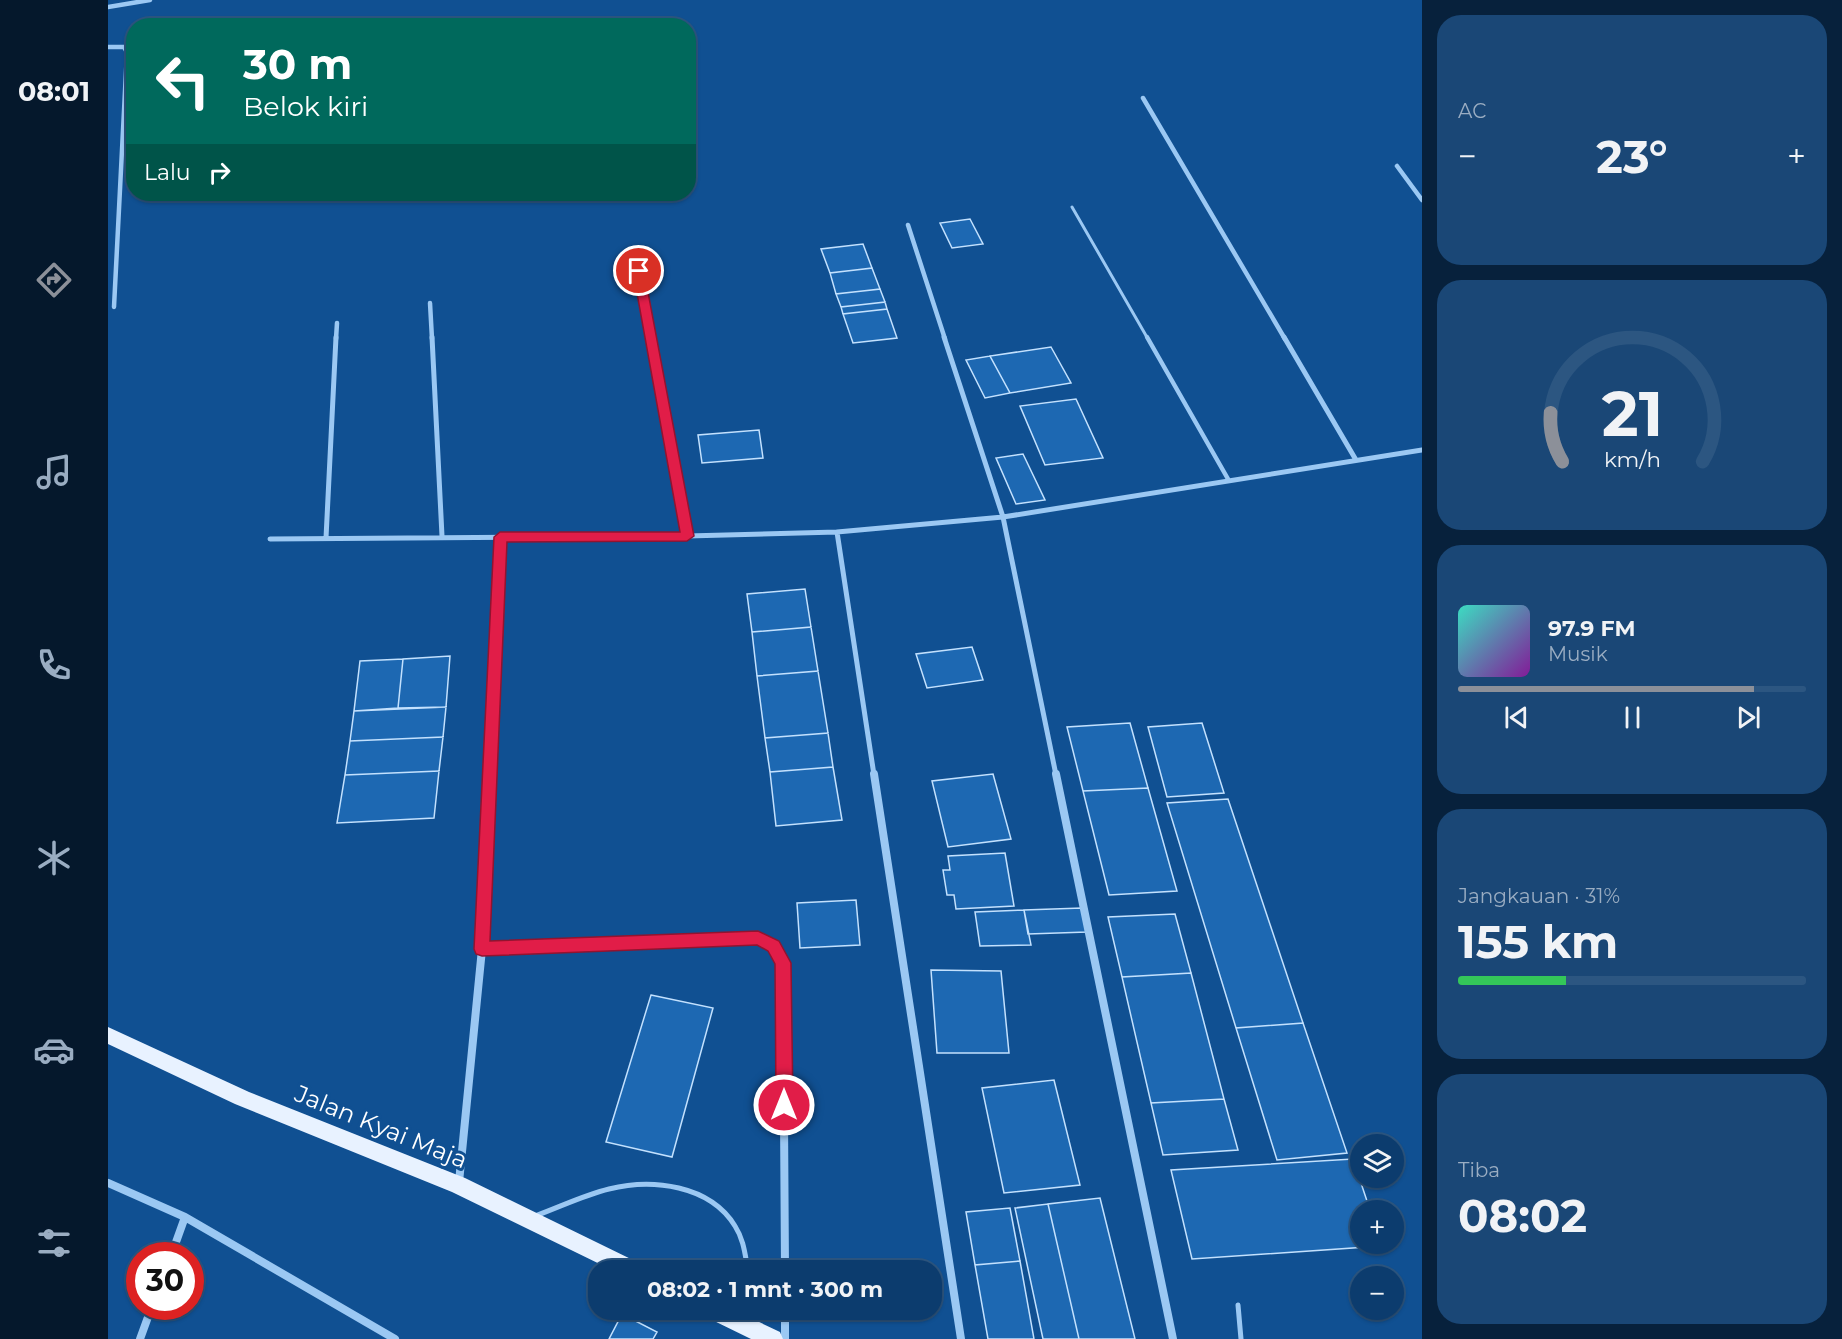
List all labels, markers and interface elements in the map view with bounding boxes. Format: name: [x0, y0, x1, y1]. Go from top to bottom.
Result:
text: 30 m: [243, 38, 352, 90]
icon: left: [144, 42, 222, 120]
text: 08:01: [18, 75, 90, 108]
text: Belok kiri: [243, 90, 368, 123]
text: AC: [1458, 99, 1486, 123]
text: 23°: [1596, 129, 1668, 184]
text: −: [1458, 136, 1477, 176]
text: +: [1787, 136, 1806, 176]
icon: right: [203, 156, 236, 189]
text: Lalu: [144, 159, 191, 186]
pin: [613, 245, 664, 296]
icon: arrive: [622, 254, 655, 287]
icon: directions: [33, 259, 75, 301]
text: 21: [1601, 376, 1663, 452]
text: km/h: [1603, 446, 1661, 472]
icon: music: [33, 451, 75, 493]
text: 97.9 FM: [1548, 615, 1636, 642]
text: Musik: [1548, 642, 1608, 666]
icon: phone: [33, 644, 75, 686]
icon: previous: [1500, 701, 1533, 734]
icon: pause: [1616, 701, 1649, 734]
icon: next: [1732, 701, 1765, 734]
icon: climate: [33, 837, 75, 879]
text: Jangkauan · 31%: [1458, 884, 1620, 908]
text: 155 km: [1458, 914, 1618, 969]
icon: car: [33, 1029, 75, 1071]
position arrow: [752, 1073, 816, 1137]
street label: Jalan Kyai Maja: [290, 1078, 472, 1174]
map controls: [1350, 1134, 1404, 1320]
button: layers: [1350, 1134, 1404, 1188]
text: Tiba: [1458, 1158, 1500, 1182]
text: 08:02: [1458, 1188, 1587, 1243]
button: +: [1350, 1200, 1404, 1254]
icon: filters: [33, 1222, 75, 1264]
speed limit sign: 30: [126, 1242, 204, 1320]
button: −: [1350, 1266, 1404, 1320]
text: 08:02 · 1 mnt · 300 m: [647, 1276, 883, 1303]

